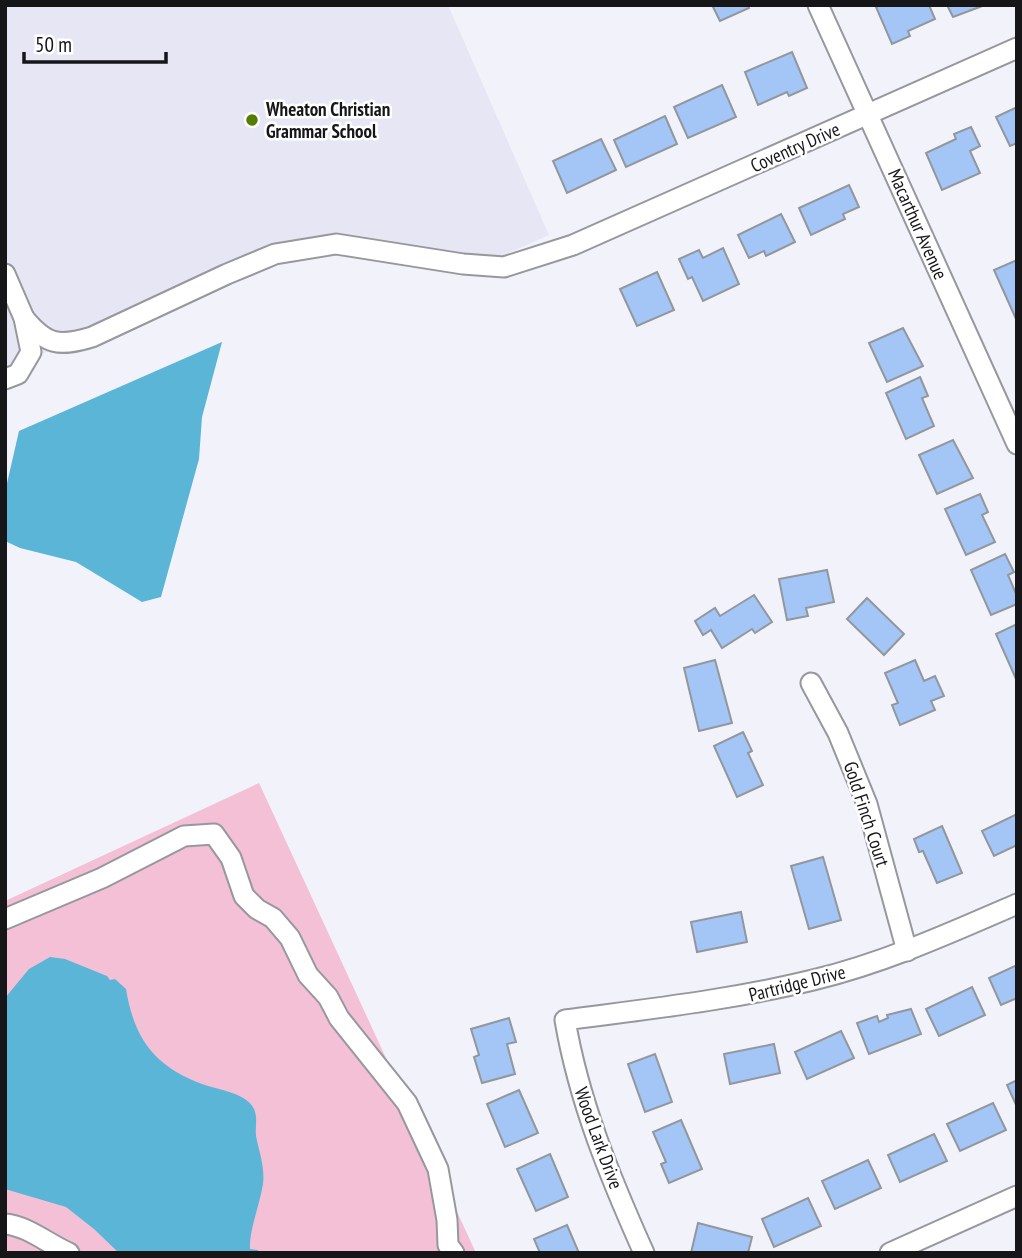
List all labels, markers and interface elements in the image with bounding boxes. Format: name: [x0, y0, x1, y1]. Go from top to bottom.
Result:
scale bar: [24, 21, 166, 65]
text: 50 m: [35, 31, 72, 58]
place label: Wheaton Christian Grammar School: [265, 97, 390, 143]
marker: Wheaton Christian Grammar School: [244, 112, 260, 128]
street label: Coventry Drive: [747, 117, 844, 177]
street label: Macarthur Avenue: [883, 165, 953, 283]
street label: Gold Finch Court: [839, 758, 896, 870]
street label: Partridge Drive: [746, 959, 848, 1007]
street label: Wood Lark Drive: [569, 1084, 629, 1192]

